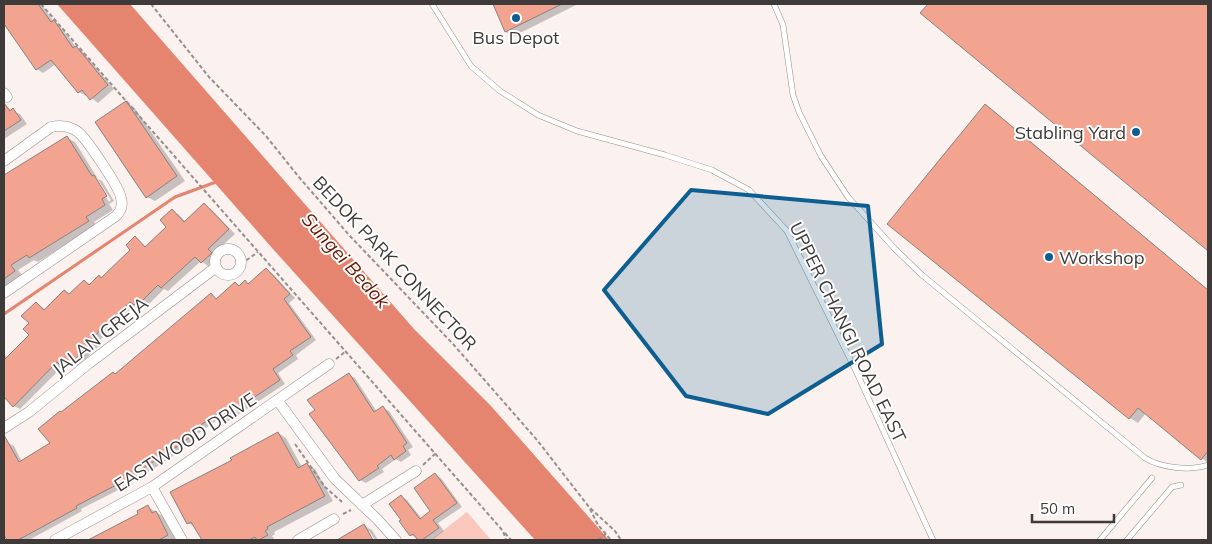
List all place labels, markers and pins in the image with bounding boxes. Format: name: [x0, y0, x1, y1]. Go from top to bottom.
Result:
marker: Bus Depot: [510, 12, 522, 24]
place label: Bus Depot: [473, 26, 559, 49]
place label: Stabling Yard: [1015, 121, 1126, 144]
marker: Stabling Yard: [1130, 126, 1142, 138]
place label: Workshop: [1059, 246, 1144, 269]
marker: Workshop: [1043, 251, 1055, 263]

